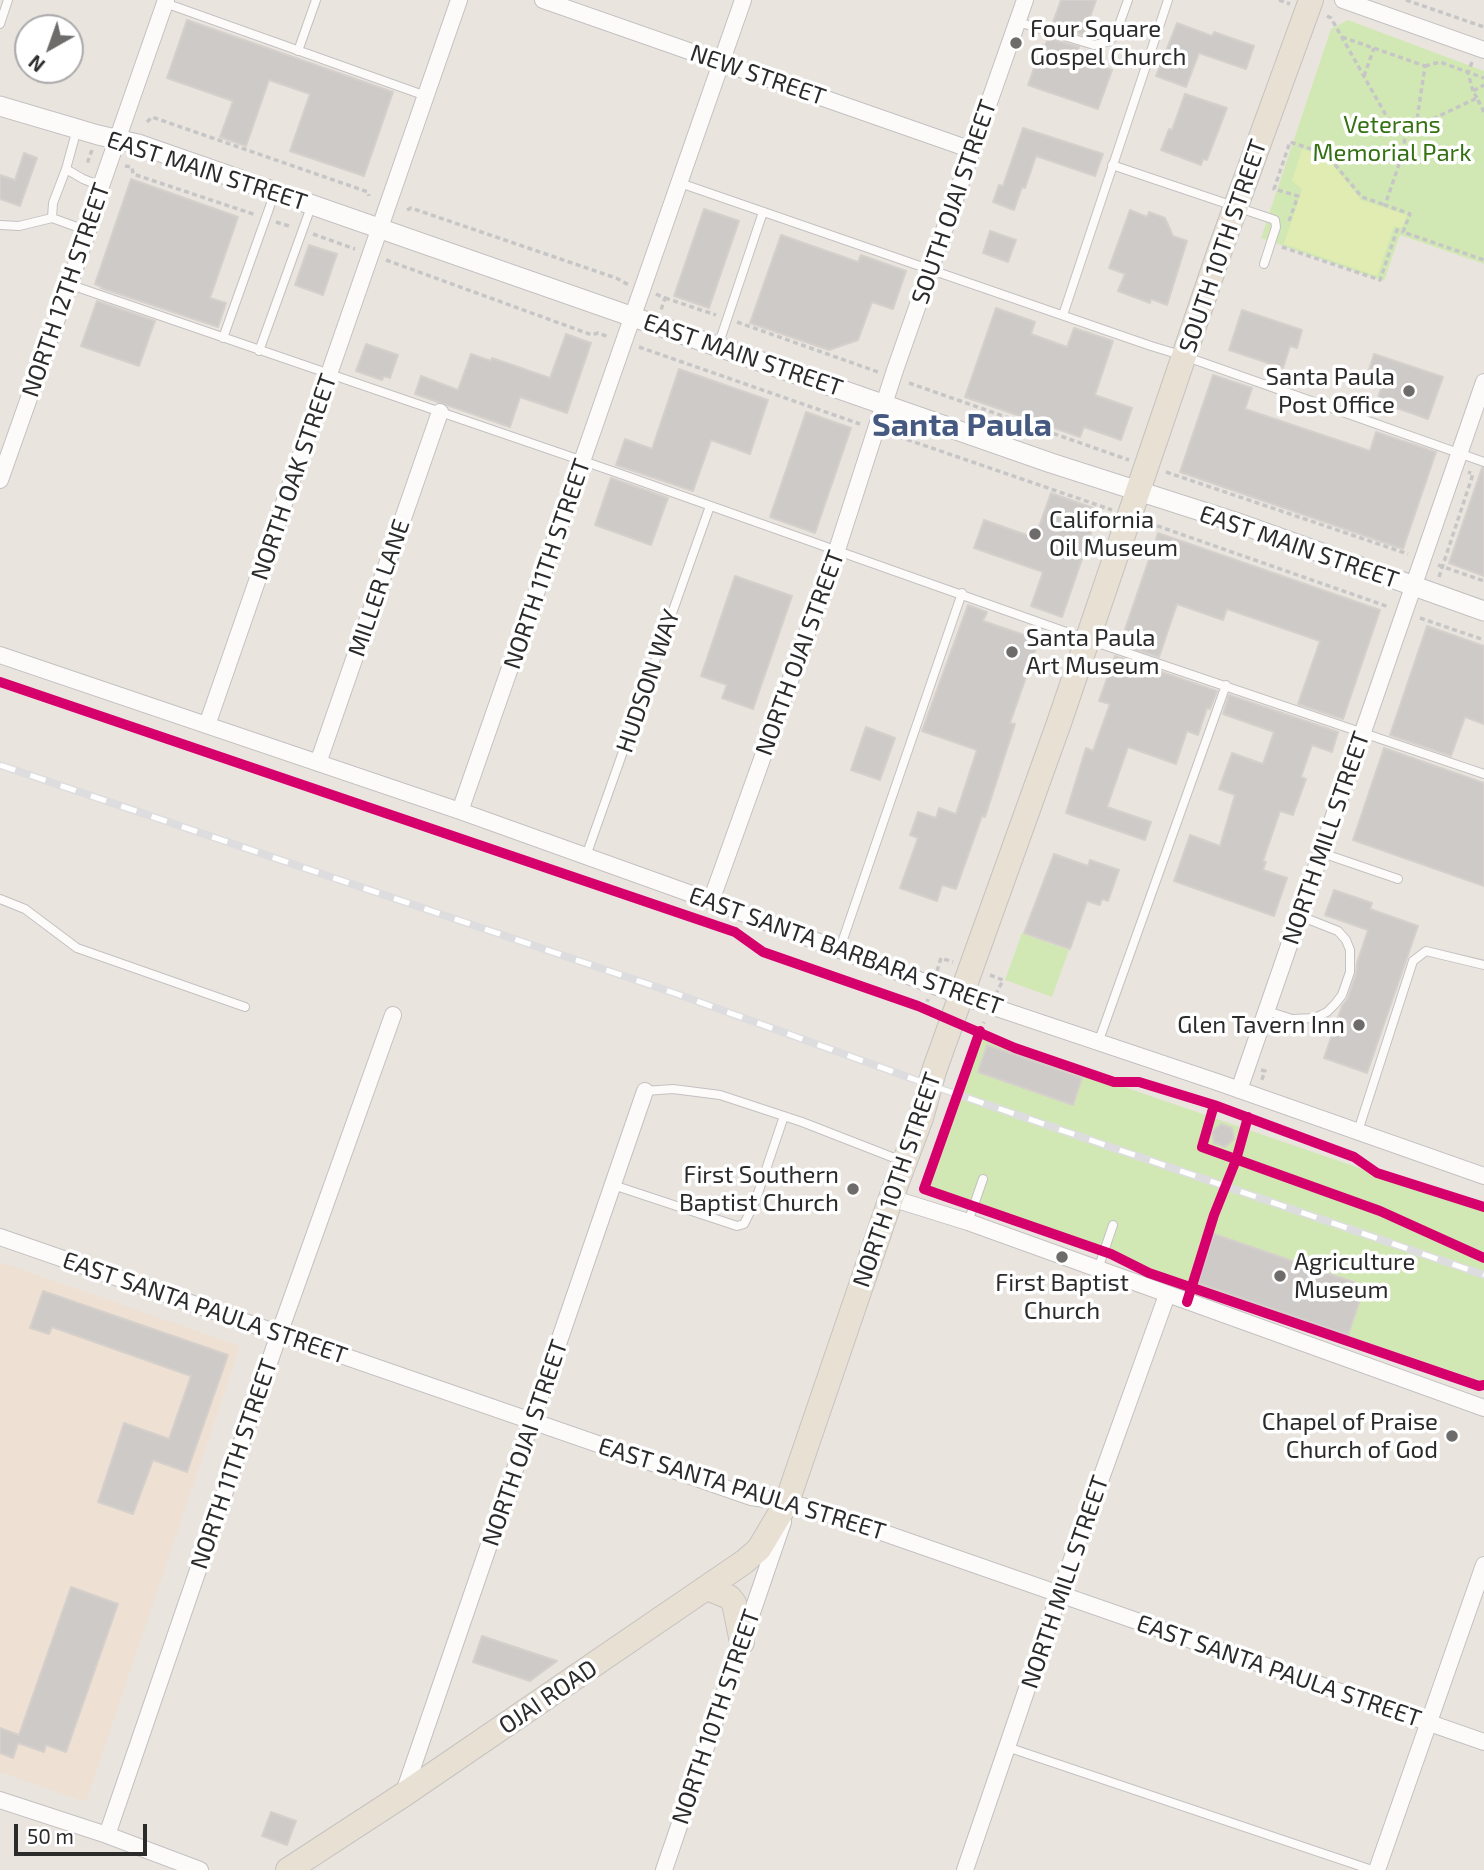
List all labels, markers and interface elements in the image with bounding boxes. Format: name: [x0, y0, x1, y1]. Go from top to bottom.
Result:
north arrow: [14, 14, 84, 84]
place label: Four Square Gospel Church: [1030, 15, 1186, 71]
marker: Four Square Gospel Church: [1008, 35, 1024, 51]
street label: NEW STREET: [686, 38, 830, 112]
text: N: [24, 51, 49, 77]
street label: SOUTH OJAI STREET: [906, 96, 1002, 308]
park label: Veterans Memorial Park: [1313, 111, 1471, 167]
street label: EAST MAIN STREET: [103, 125, 311, 217]
street label: SOUTH 10TH STREET: [1173, 136, 1273, 356]
street label: NORTH 12TH STREET: [16, 179, 116, 401]
street label: EAST MAIN STREET: [640, 307, 846, 403]
place label: Santa Paula Post Office: [1266, 363, 1395, 419]
street label: NORTH OAK STREET: [245, 370, 343, 584]
marker: Santa Paula Post Office: [1401, 383, 1417, 399]
district label: Santa Paula: [872, 406, 1052, 444]
street label: NORTH 11TH STREET: [498, 455, 596, 673]
street label: EAST MAIN STREET: [1196, 499, 1402, 595]
place label: California Oil Museum: [1049, 506, 1178, 562]
street label: MILLER LANE: [342, 516, 416, 660]
marker: California Oil Museum: [1027, 526, 1043, 542]
street label: NORTH OJAI STREET: [749, 546, 851, 760]
street label: HUDSON WAY: [610, 606, 686, 756]
place label: Santa Paula Art Museum: [1026, 624, 1160, 680]
marker: Santa Paula Art Museum: [1004, 644, 1020, 660]
street label: NORTH MILL STREET: [1276, 728, 1376, 948]
street label: EAST SANTA BARBARA STREET: [685, 881, 1007, 1021]
place label: Glen Tavern Inn: [1177, 1011, 1345, 1039]
marker: Glen Tavern Inn: [1351, 1017, 1367, 1033]
street label: NORTH 10TH STREET: [847, 1069, 947, 1291]
place label: First Southern Baptist Church: [679, 1161, 839, 1217]
marker: First Southern Baptist Church: [845, 1181, 861, 1197]
street label: EAST SANTA PAULA STREET: [59, 1246, 351, 1370]
place label: Agriculture Museum: [1294, 1248, 1415, 1304]
marker: First Baptist Church: [1054, 1249, 1070, 1265]
marker: Agriculture Museum: [1272, 1268, 1288, 1284]
place label: First Baptist Church: [995, 1269, 1129, 1325]
street label: NORTH OJAI STREET: [476, 1336, 574, 1550]
street label: NORTH 11TH STREET: [185, 1355, 283, 1573]
place label: Chapel of Praise Church of God: [1262, 1408, 1438, 1464]
marker: Chapel of Praise Church of God: [1444, 1428, 1460, 1444]
street label: EAST SANTA PAULA STREET: [595, 1432, 889, 1546]
street label: NORTH MILL STREET: [1015, 1472, 1115, 1692]
street label: NORTH 10TH STREET: [666, 1606, 766, 1828]
street label: EAST SANTA PAULA STREET: [1133, 1609, 1425, 1733]
street label: OJAI ROAD: [494, 1654, 602, 1740]
scale bar: [18, 1811, 150, 1855]
text: 50 m: [27, 1823, 74, 1848]

